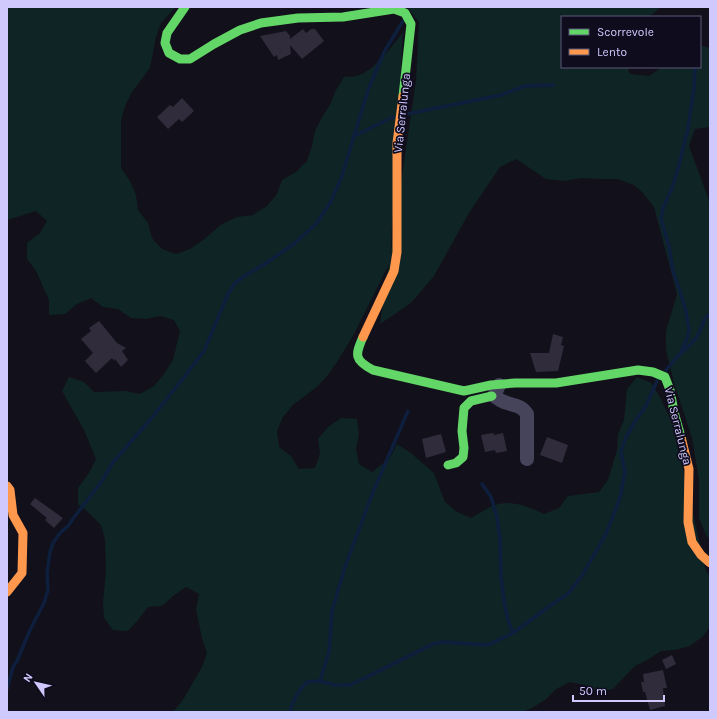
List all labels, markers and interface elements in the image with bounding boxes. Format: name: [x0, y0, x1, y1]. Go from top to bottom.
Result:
legend: [561, 16, 701, 68]
text: Scorrevole: [597, 25, 654, 39]
text: Lento: [597, 45, 627, 59]
street label: Via Serralunga: [391, 73, 413, 153]
street label: Via Serralunga: [662, 386, 694, 466]
north arrow: [16, 663, 56, 703]
text: N: [21, 671, 36, 685]
scale bar: [573, 677, 664, 703]
text: 50 m: [579, 684, 607, 698]

